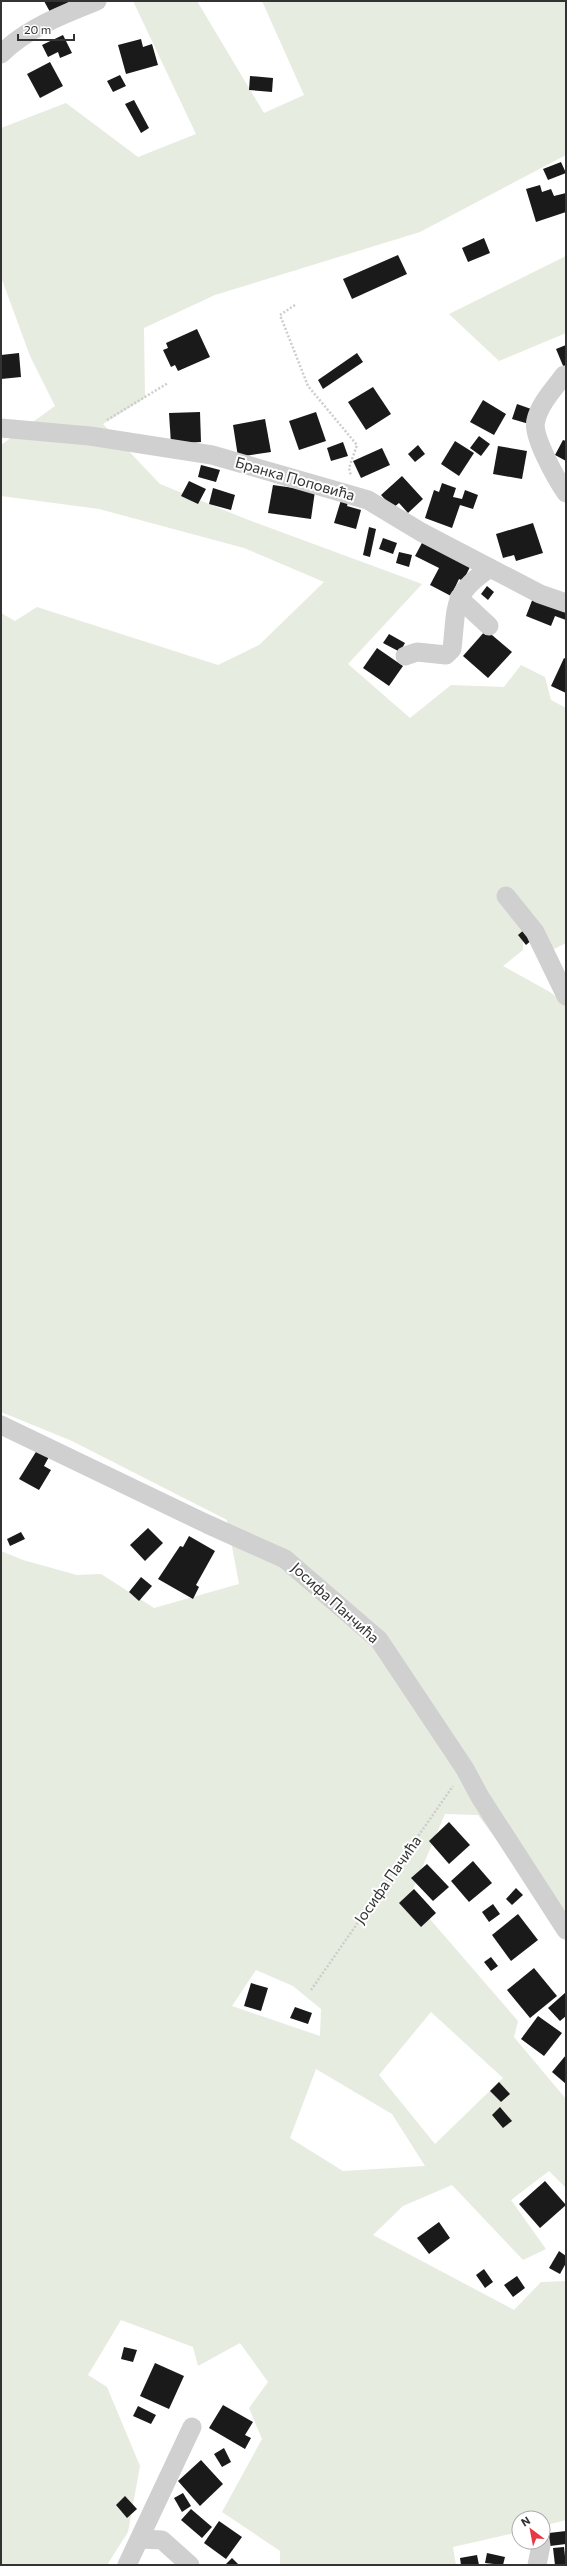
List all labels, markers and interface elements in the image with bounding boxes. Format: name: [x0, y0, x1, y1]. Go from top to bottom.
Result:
scale bar: [18, 16, 74, 42]
text: 20 m: [24, 22, 51, 36]
street label: Бранка Поповића: [233, 452, 357, 504]
street label: Јосифа Панчића: [288, 1558, 383, 1647]
street label: Јосифа Пачића: [350, 1832, 424, 1927]
north arrow: [511, 2510, 551, 2550]
text: N: [518, 2513, 532, 2529]

